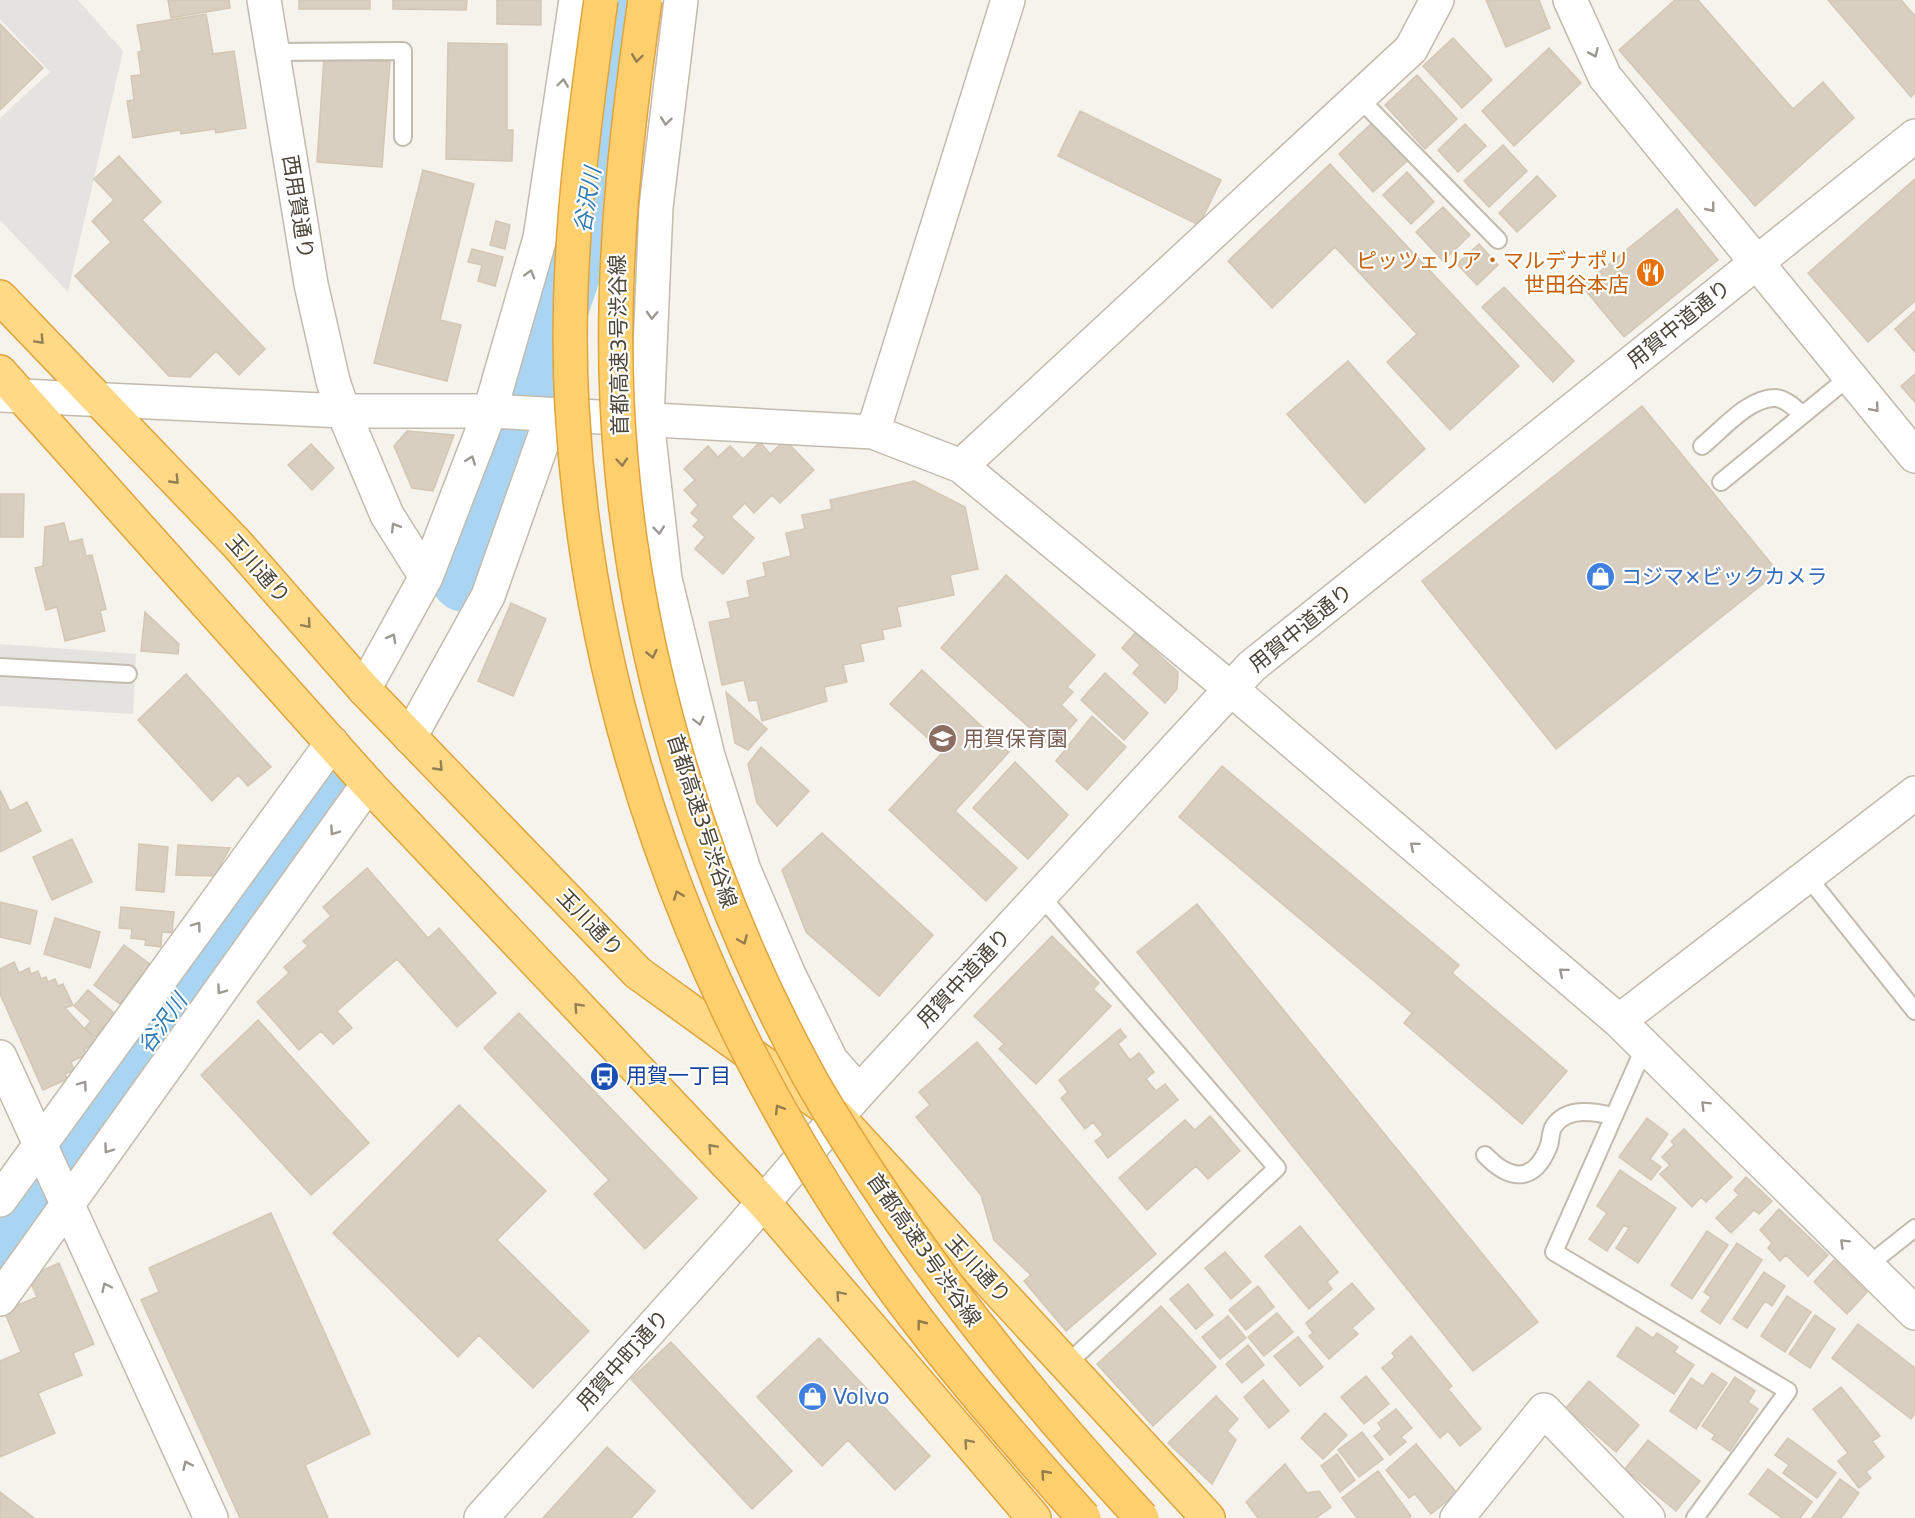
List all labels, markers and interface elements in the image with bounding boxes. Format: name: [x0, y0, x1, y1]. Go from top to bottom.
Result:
one-way arrow: [1587, 47, 1599, 58]
one-way arrow: [631, 53, 643, 63]
one-way arrow: [557, 78, 569, 87]
one-way arrow: [661, 116, 673, 125]
street label: 西用賀通り: [278, 153, 318, 261]
water label: 谷沢川: [569, 163, 606, 235]
one-way arrow: [1704, 202, 1715, 213]
place label: ピッツェリア・マルデナポリ 世田谷本店: [1356, 249, 1629, 297]
street label: 首都高速3号渋谷線: [605, 254, 633, 436]
restaurant icon: ピッツェリア・マルデナポリ 世田谷本店: [1634, 257, 1666, 289]
one-way arrow: [523, 269, 535, 280]
street label: 用賀中道通り: [1622, 275, 1736, 373]
one-way arrow: [645, 310, 658, 319]
one-way arrow: [33, 333, 44, 343]
one-way arrow: [1868, 401, 1879, 412]
one-way arrow: [464, 455, 476, 466]
one-way arrow: [615, 457, 628, 466]
one-way arrow: [168, 473, 179, 484]
one-way arrow: [391, 523, 403, 533]
one-way arrow: [653, 526, 665, 535]
street label: 玉川通り: [221, 530, 295, 608]
shop icon: コジマ×ビックカメラ: [1584, 561, 1616, 593]
place label: コジマ×ビックカメラ: [1621, 565, 1828, 589]
street label: 用賀中道通り: [1244, 579, 1358, 677]
one-way arrow: [300, 617, 311, 628]
one-way arrow: [385, 634, 396, 644]
one-way arrow: [645, 649, 658, 659]
one-way arrow: [692, 715, 705, 725]
school or university icon: 用賀保育園: [926, 723, 958, 755]
place label: 用賀保育園: [963, 727, 1068, 751]
street label: 首都高速3号渋谷線: [663, 731, 741, 911]
one-way arrow: [432, 760, 443, 771]
one-way arrow: [330, 825, 341, 836]
one-way arrow: [1410, 842, 1421, 853]
street label: 玉川通り: [552, 884, 628, 962]
one-way arrow: [673, 890, 686, 901]
one-way arrow: [190, 922, 201, 933]
street label: 用賀中道通り: [912, 924, 1016, 1032]
one-way arrow: [736, 933, 748, 944]
one-way arrow: [1559, 968, 1569, 979]
one-way arrow: [217, 984, 228, 995]
water label: 谷沢川: [133, 988, 193, 1057]
one-way arrow: [575, 1003, 586, 1014]
bus stop icon: 用賀一丁目: [589, 1060, 621, 1092]
place label: 用賀一丁目: [626, 1064, 731, 1088]
one-way arrow: [76, 1080, 87, 1091]
one-way arrow: [1701, 1102, 1712, 1113]
one-way arrow: [774, 1105, 786, 1115]
one-way arrow: [104, 1143, 115, 1154]
one-way arrow: [708, 1145, 719, 1155]
street label: 首都高速3号渋谷線: [862, 1169, 986, 1331]
street label: 玉川通り: [941, 1230, 1015, 1308]
one-way arrow: [1840, 1239, 1851, 1250]
one-way arrow: [101, 1283, 113, 1294]
one-way arrow: [837, 1291, 848, 1302]
street label: 用賀中町通り: [572, 1305, 674, 1415]
one-way arrow: [917, 1320, 928, 1331]
shop icon: Volvo: [796, 1381, 828, 1413]
place label: Volvo: [833, 1385, 890, 1409]
one-way arrow: [964, 1439, 975, 1450]
one-way arrow: [182, 1460, 194, 1471]
one-way arrow: [1041, 1470, 1052, 1481]

